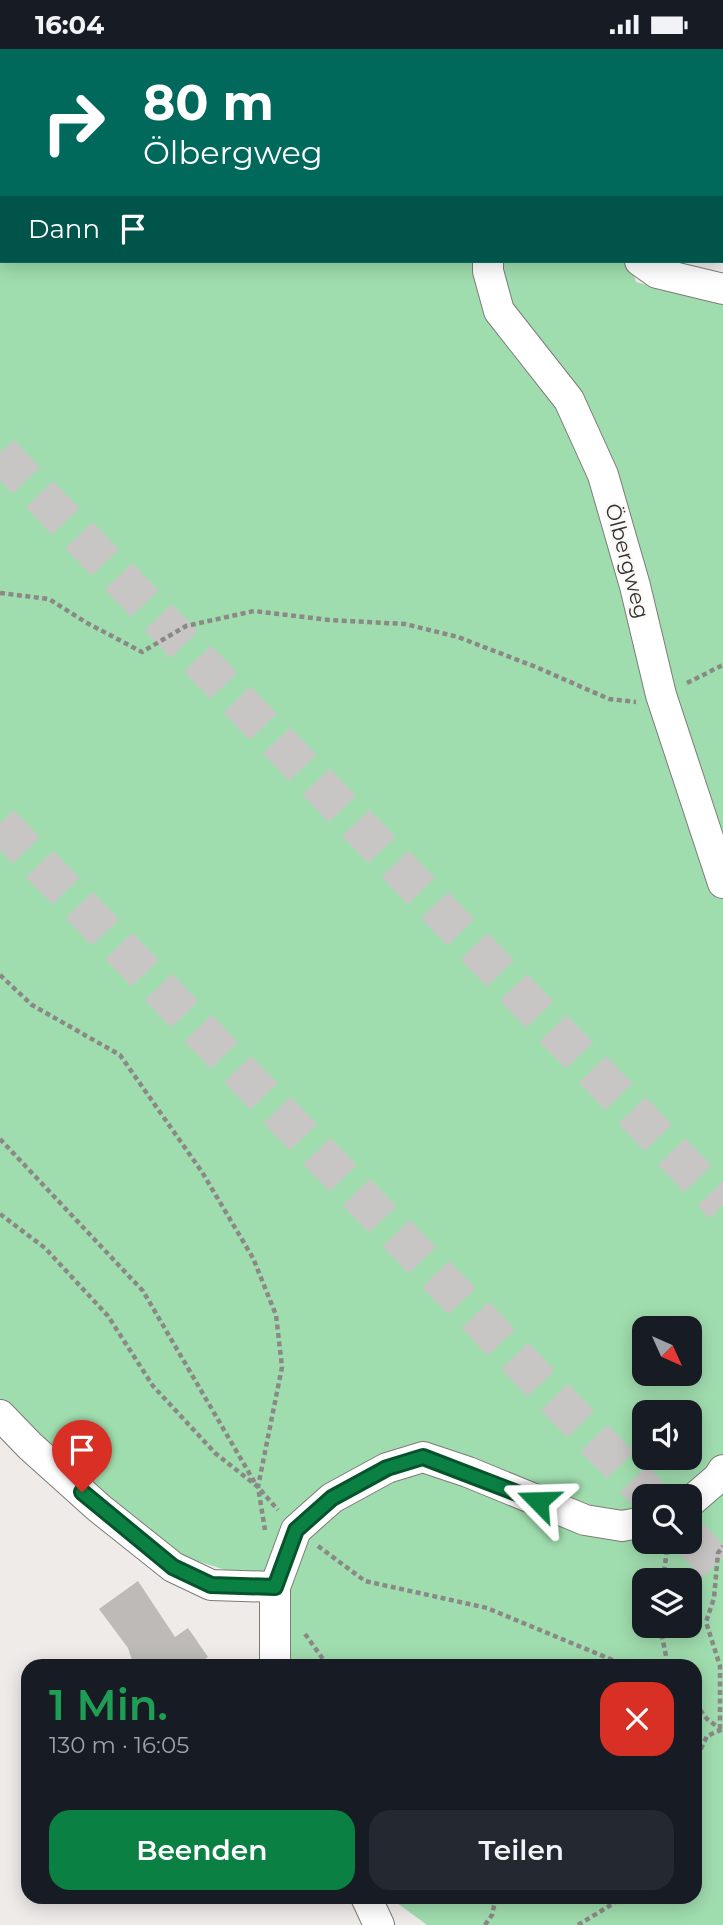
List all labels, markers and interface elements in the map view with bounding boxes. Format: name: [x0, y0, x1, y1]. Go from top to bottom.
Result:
text: 16:04: [35, 9, 104, 41]
text: 80 m: [143, 73, 274, 132]
icon: right: [28, 77, 119, 168]
text: Ölbergweg: [143, 133, 323, 172]
icon: arrive: [114, 210, 152, 248]
text: Dann: [28, 213, 100, 245]
street label: Ölbergweg: [600, 501, 655, 621]
north arrow: [632, 1316, 702, 1386]
map controls: [632, 1316, 702, 1638]
button: sound: [632, 1400, 702, 1470]
pin: [52, 1420, 112, 1492]
icon: arrive: [63, 1431, 101, 1469]
position arrow: [501, 1464, 575, 1538]
button: search: [632, 1484, 702, 1554]
button: layers: [632, 1568, 702, 1638]
text: 1 Min.: [49, 1679, 168, 1731]
button: close: [600, 1682, 674, 1756]
text: 130 m · 16:05: [49, 1731, 189, 1759]
button: Beenden: [49, 1810, 355, 1890]
button: Teilen: [369, 1810, 674, 1890]

